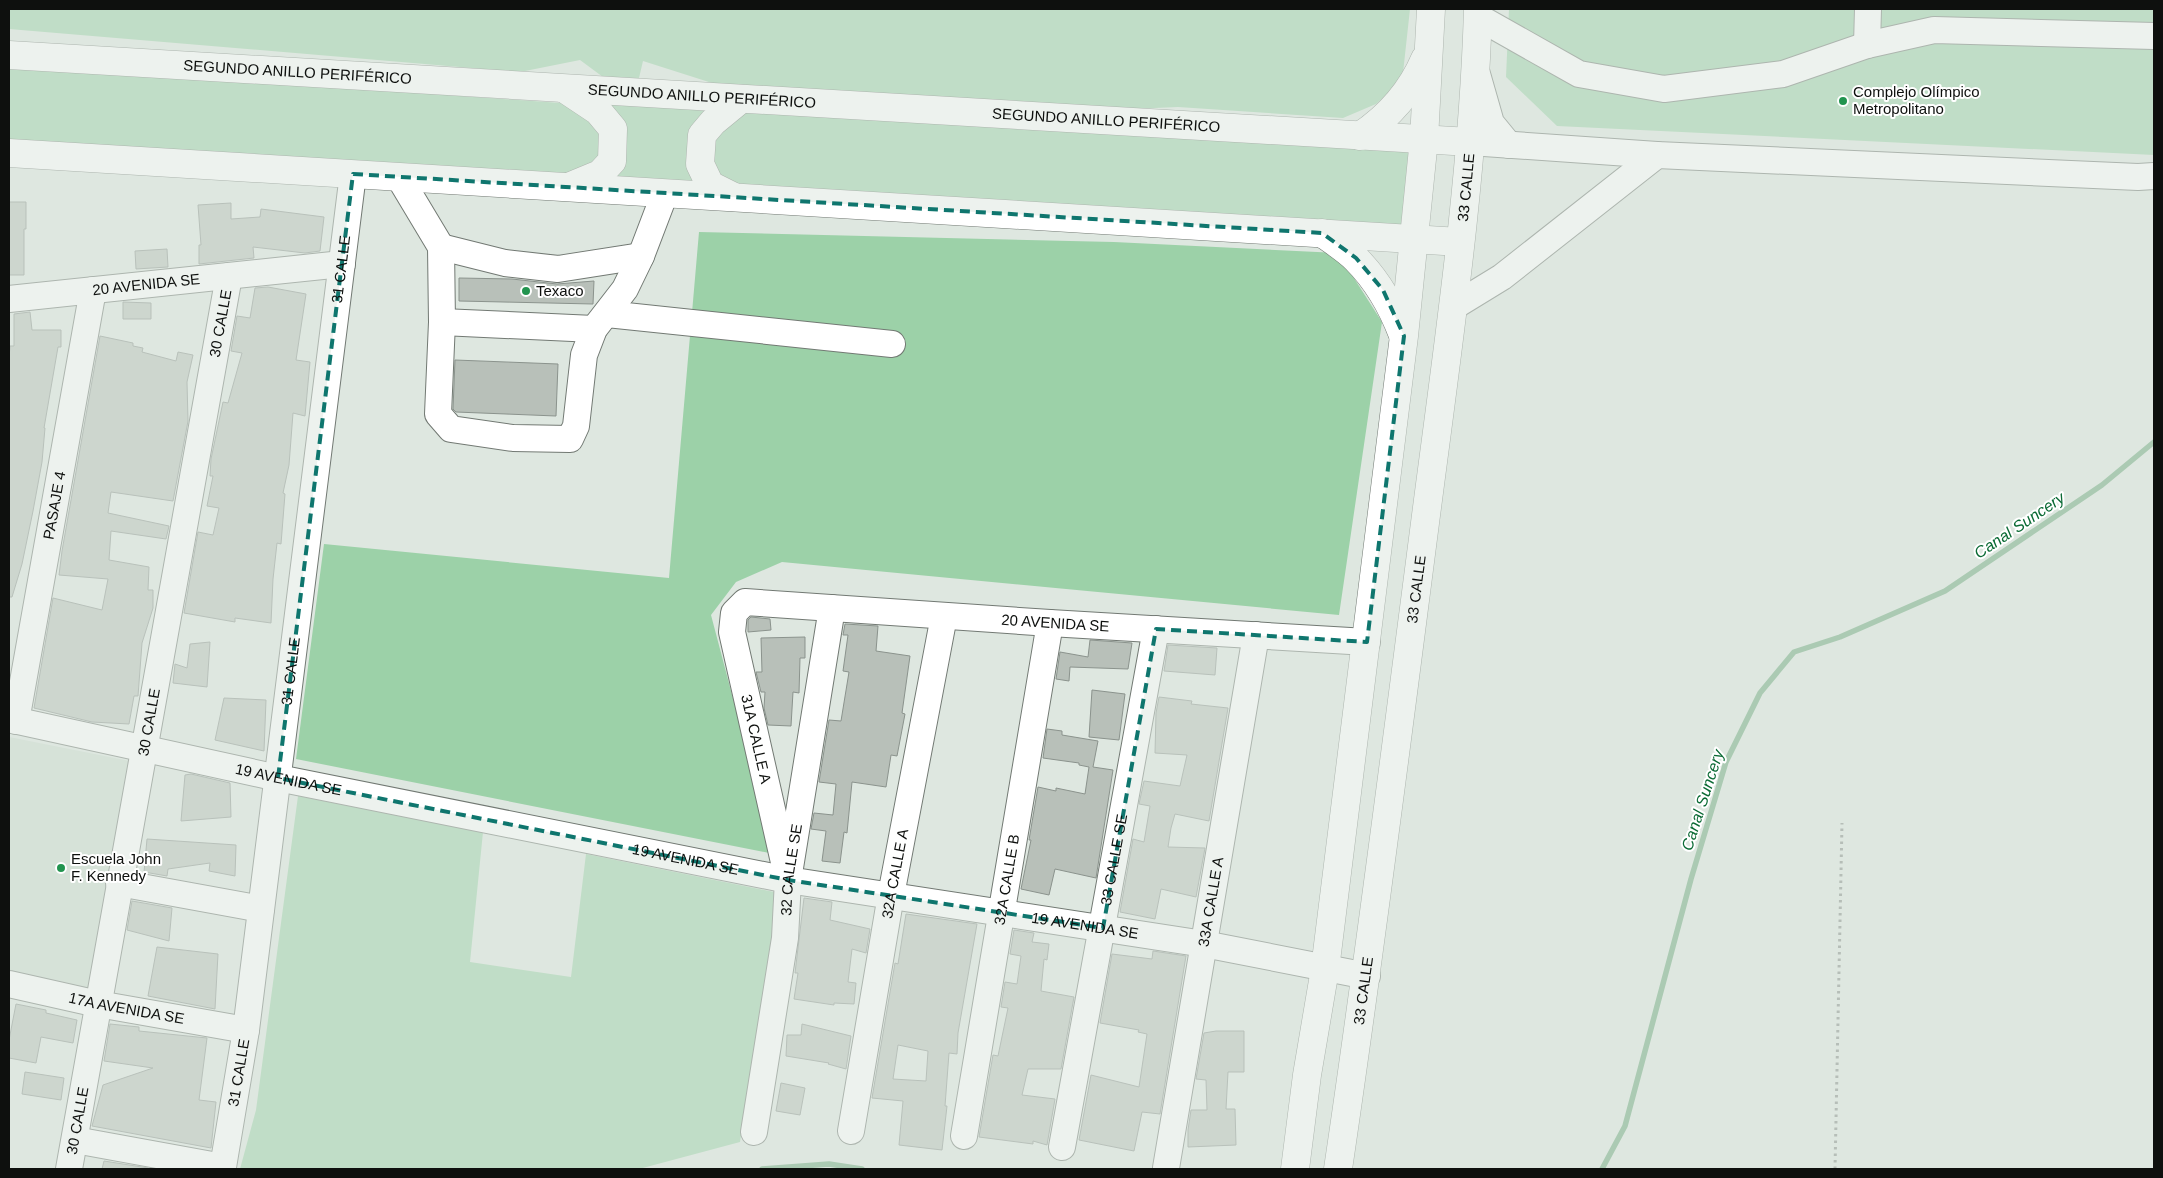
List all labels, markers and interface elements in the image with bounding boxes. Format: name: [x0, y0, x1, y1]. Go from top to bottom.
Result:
street label: SEGUNDO ANILLO PERIFÉRICO: [183, 56, 412, 87]
street label: SEGUNDO ANILLO PERIFÉRICO: [587, 80, 816, 111]
place label: Complejo Olímpico Metropolitano: [1853, 83, 1980, 117]
marker: Complejo Olímpico Metropolitano: [1837, 95, 1849, 107]
street label: SEGUNDO ANILLO PERIFÉRICO: [991, 105, 1221, 135]
street label: 33 CALLE: [1454, 153, 1477, 222]
street label: 31 CALLE: [328, 234, 353, 304]
street label: 20 AVENIDA SE: [91, 270, 201, 298]
place label: Texaco: [536, 282, 584, 299]
marker: Texaco: [520, 285, 532, 297]
street label: 30 CALLE: [206, 288, 234, 359]
street label: PASAJE 4: [40, 470, 68, 541]
water label: Canal Suncery: [1971, 488, 2068, 562]
street label: 33 CALLE: [1403, 554, 1429, 624]
street label: 20 AVENIDA SE: [1001, 611, 1110, 635]
street label: 31 CALLE: [278, 636, 303, 706]
street label: 30 CALLE: [134, 687, 163, 757]
street label: 31A CALLE A: [738, 693, 775, 785]
water label: Canal Suncery: [1678, 747, 1727, 853]
street label: 19 AVENIDA SE: [234, 760, 343, 799]
street label: 33 CALLE SE: [1097, 813, 1130, 907]
street label: 32 CALLE SE: [777, 823, 805, 916]
street label: 32A CALLE A: [878, 827, 911, 920]
street label: 32A CALLE B: [991, 833, 1022, 926]
street label: 19 AVENIDA SE: [631, 840, 740, 878]
place label: Escuela John F. Kennedy: [71, 850, 161, 884]
street label: 33A CALLE A: [1195, 855, 1226, 948]
marker: Escuela John F. Kennedy: [55, 862, 67, 874]
street label: 19 AVENIDA SE: [1030, 909, 1140, 942]
street label: 33 CALLE: [1350, 956, 1376, 1026]
street label: 17A AVENIDA SE: [67, 989, 186, 1027]
street label: 31 CALLE: [224, 1038, 252, 1108]
street label: 30 CALLE: [63, 1086, 92, 1156]

